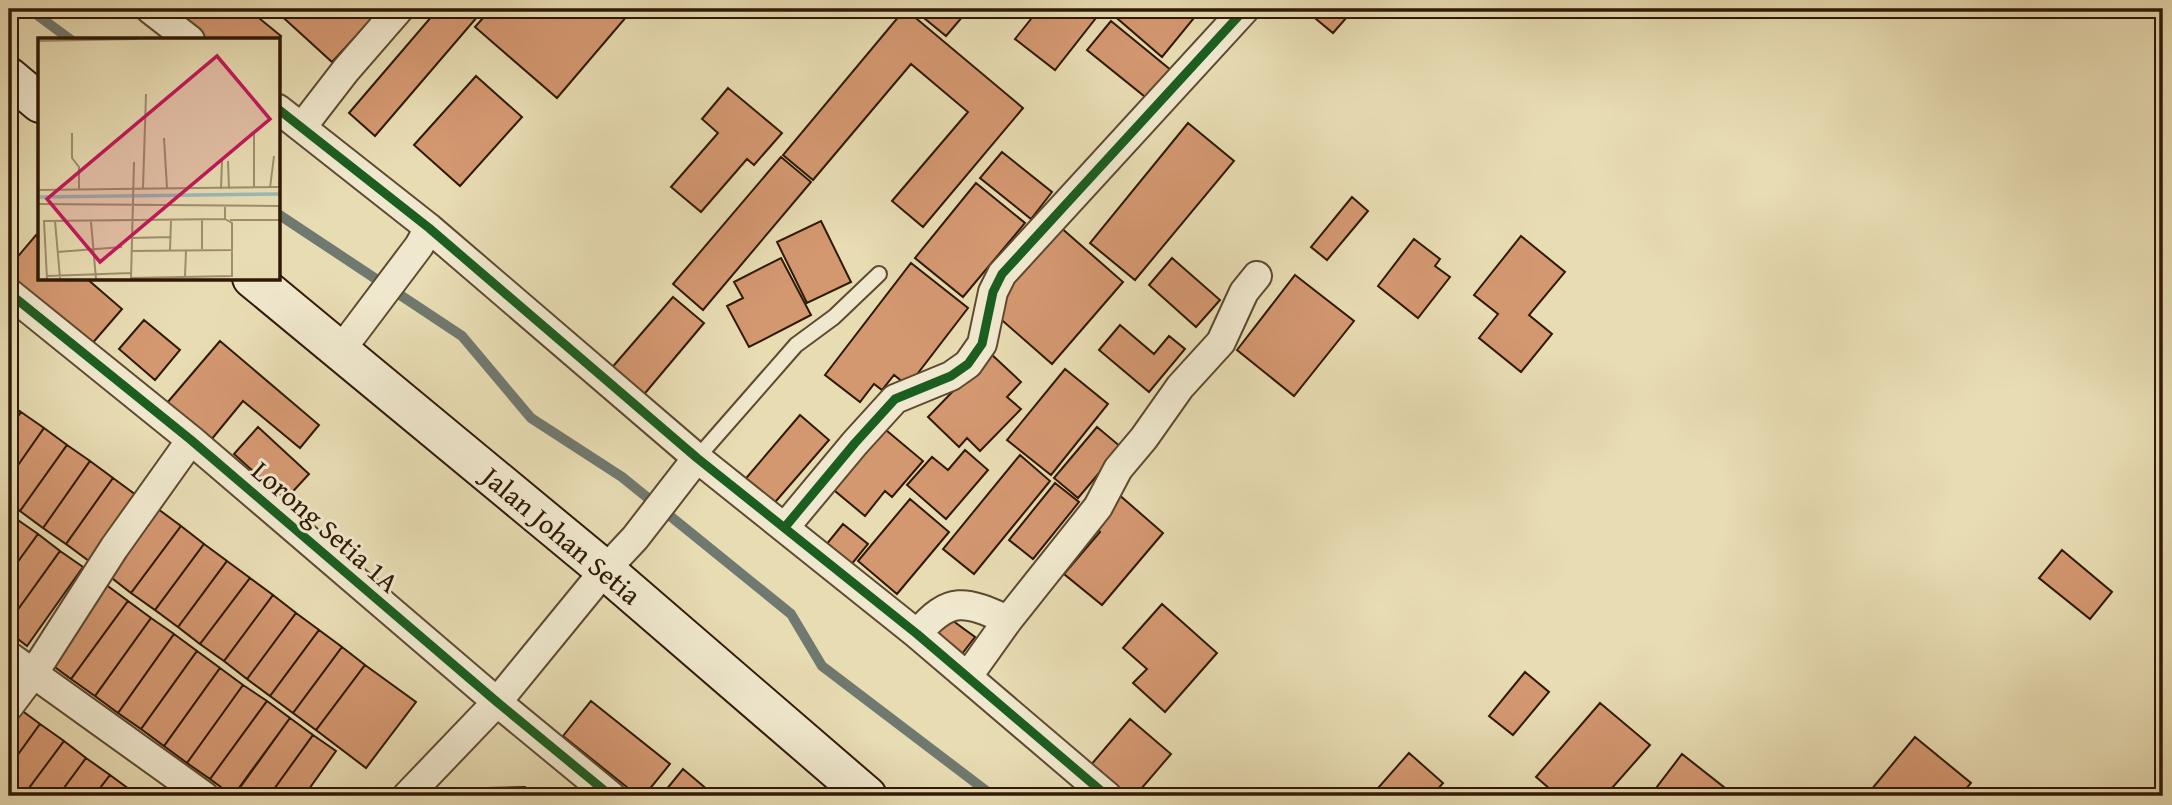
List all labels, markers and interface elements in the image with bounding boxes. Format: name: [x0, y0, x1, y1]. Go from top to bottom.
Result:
inset map: [38, 38, 280, 280]
street label: Lorong Setia 1A: [243, 450, 409, 602]
street label: Jalan Johan Setia: [471, 454, 651, 614]

